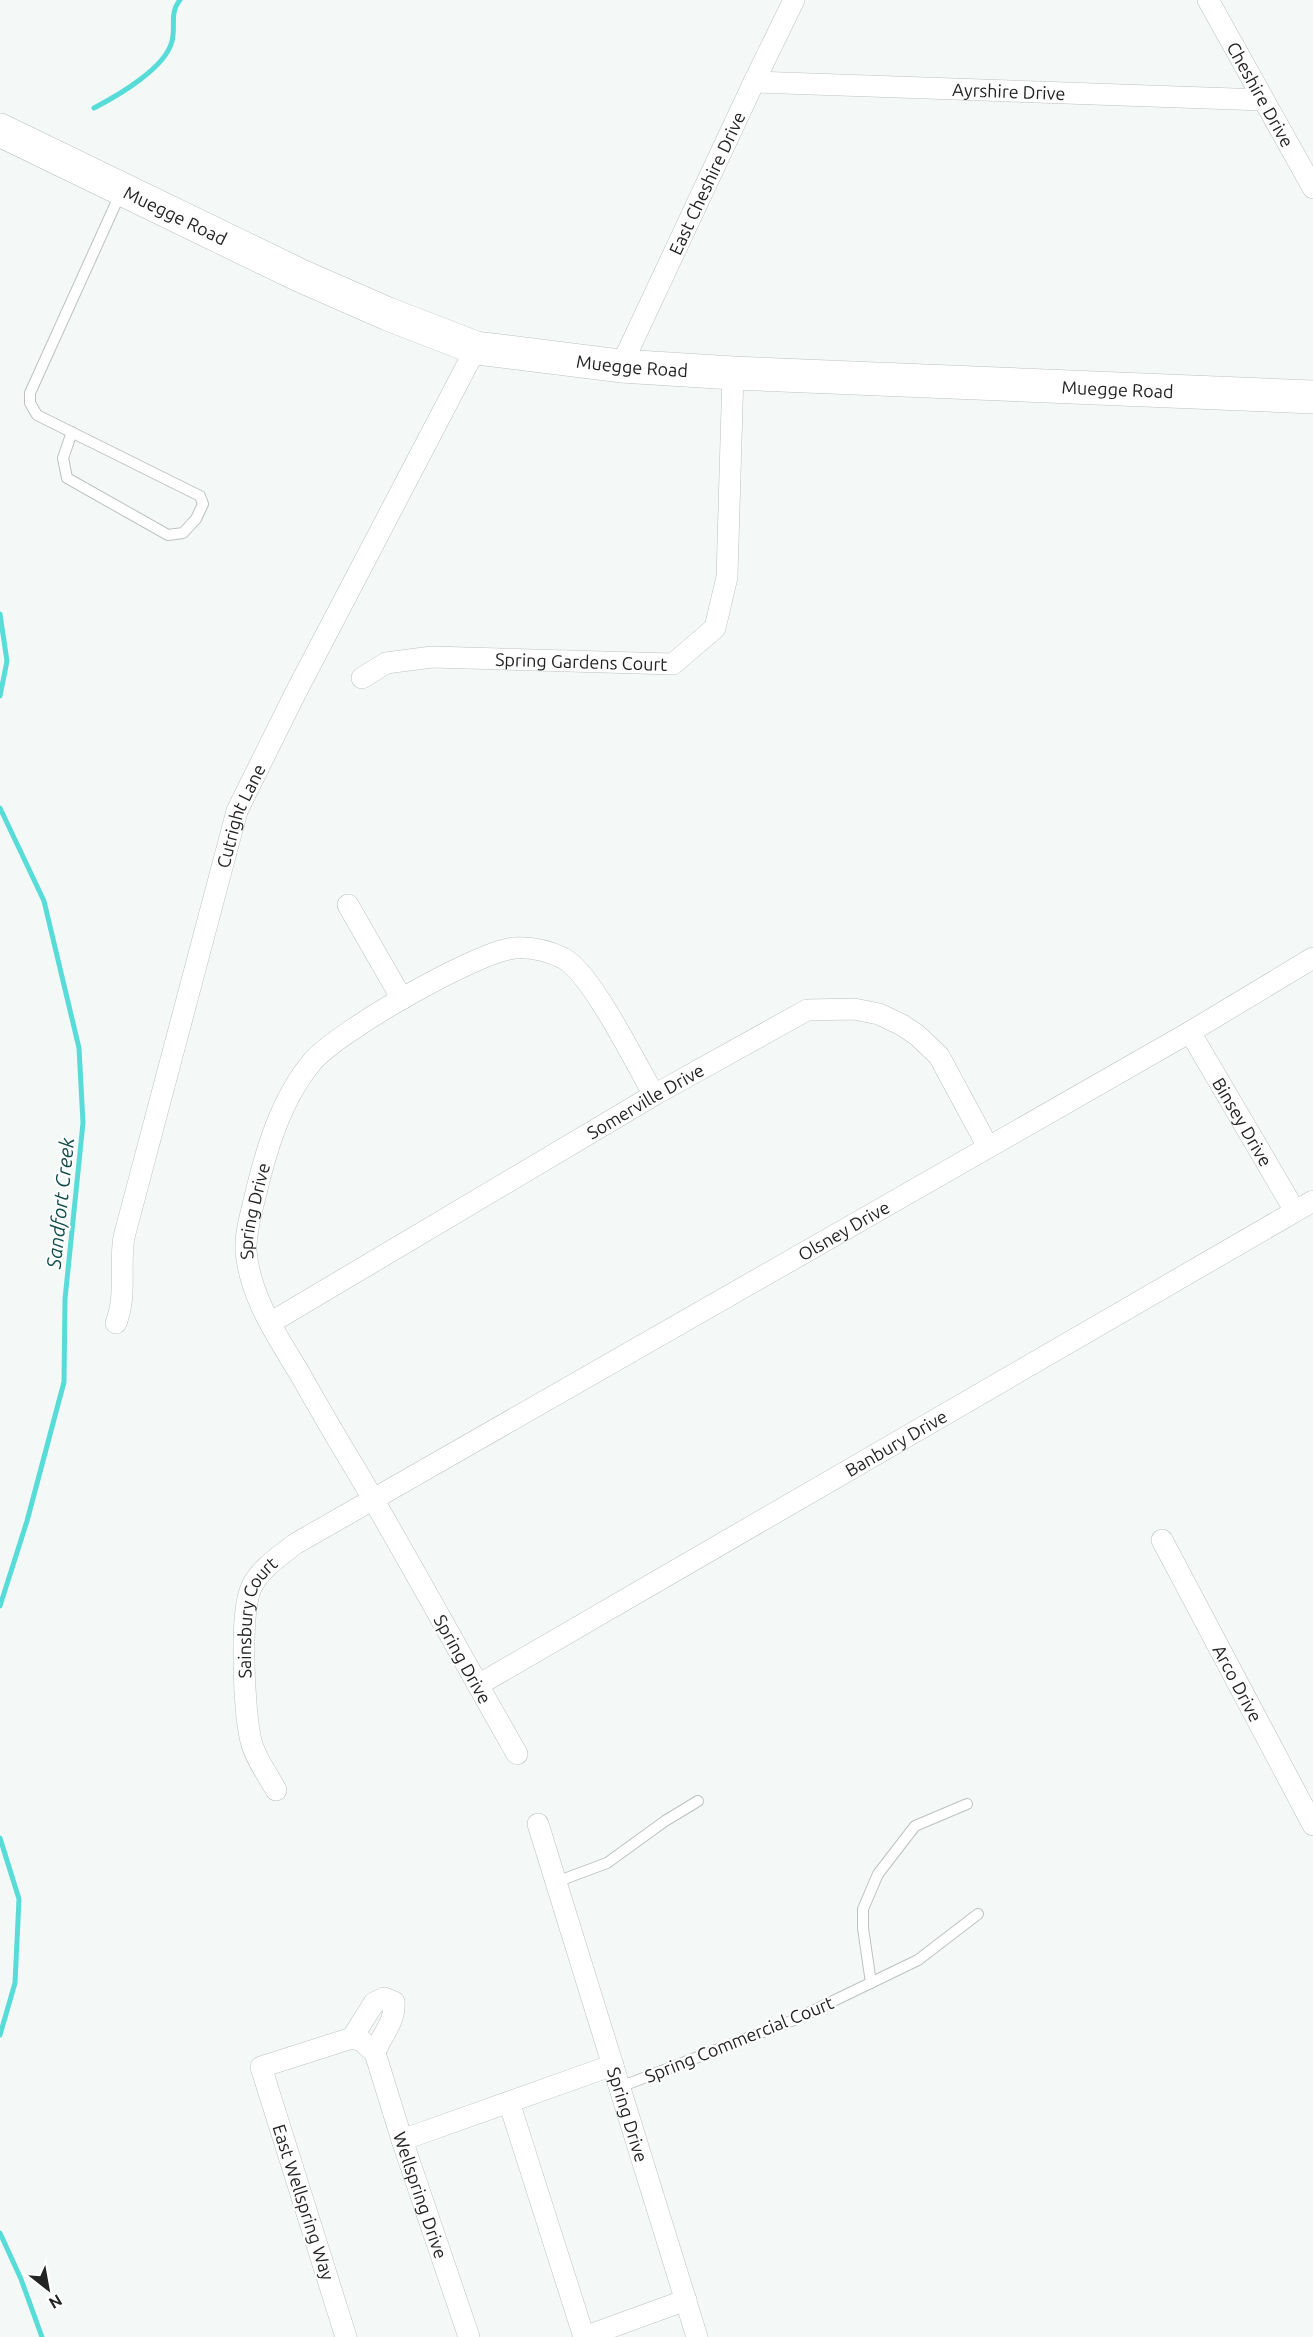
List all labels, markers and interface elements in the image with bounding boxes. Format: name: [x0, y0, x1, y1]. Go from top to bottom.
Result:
street label: Cheshire Drive: [1223, 38, 1298, 150]
street label: Ayrshire Drive: [952, 79, 1066, 103]
street label: East Cheshire Drive: [665, 108, 749, 258]
street label: Muegge Road: [121, 182, 230, 249]
street label: Muegge Road: [575, 351, 689, 380]
street label: Muegge Road: [1061, 377, 1174, 401]
street label: Spring Gardens Court: [495, 649, 668, 674]
street label: Cutright Lane: [212, 760, 269, 870]
street label: Somerville Drive: [583, 1059, 707, 1143]
street label: Binsey Drive: [1209, 1074, 1276, 1170]
water label: Sandfort Creek: [42, 1136, 78, 1271]
street label: Spring Drive: [236, 1160, 273, 1261]
street label: Olsney Drive: [794, 1196, 893, 1264]
street label: Banbury Drive: [841, 1405, 950, 1480]
street label: Sainsbury Court: [234, 1553, 281, 1679]
street label: Spring Drive: [430, 1611, 496, 1707]
street label: Arco Drive: [1209, 1641, 1266, 1725]
street label: Spring Commercial Court: [642, 1992, 836, 2086]
street label: Spring Drive: [604, 2064, 652, 2164]
street label: East Wellspring Way: [269, 2122, 339, 2283]
street label: Wellspring Drive: [390, 2129, 452, 2261]
north arrow: [18, 2259, 78, 2319]
text: N: [46, 2291, 65, 2313]

